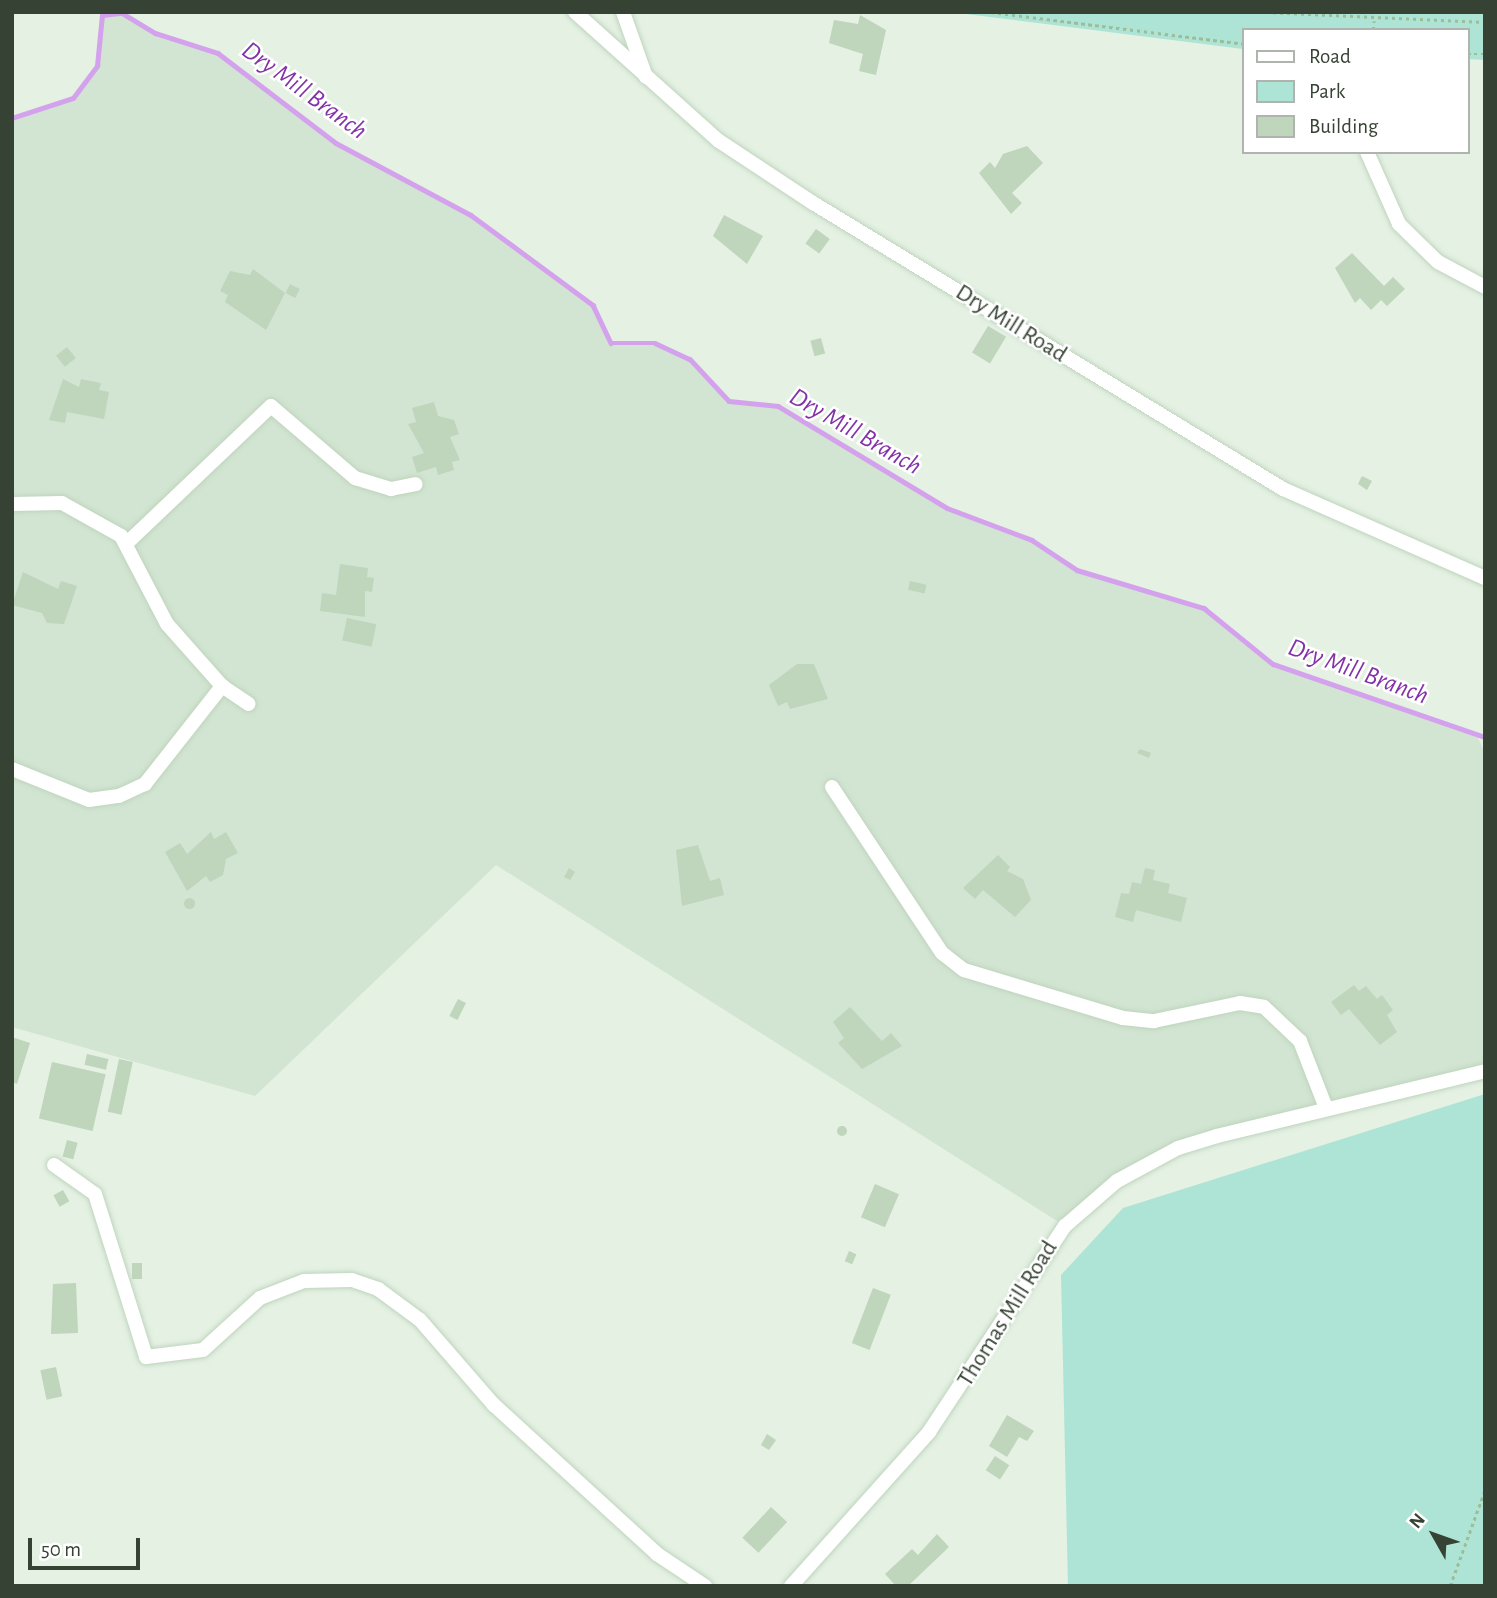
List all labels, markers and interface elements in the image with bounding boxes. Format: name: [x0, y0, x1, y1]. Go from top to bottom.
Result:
legend: [1242, 28, 1469, 154]
water label: Dry Mill Branch: [235, 35, 373, 147]
text: Road: [1309, 46, 1351, 67]
text: Park: [1309, 81, 1345, 102]
text: Building: [1309, 116, 1378, 137]
street label: Dry Mill Road: [950, 278, 1072, 370]
water label: Dry Mill Branch: [783, 382, 927, 482]
water label: Dry Mill Branch: [1283, 632, 1433, 712]
street label: Thomas Mill Road: [952, 1236, 1064, 1392]
north arrow: [1399, 1500, 1469, 1570]
text: N: [1406, 1510, 1429, 1532]
scale bar: [32, 1524, 144, 1568]
text: 50 m: [41, 1539, 81, 1560]

